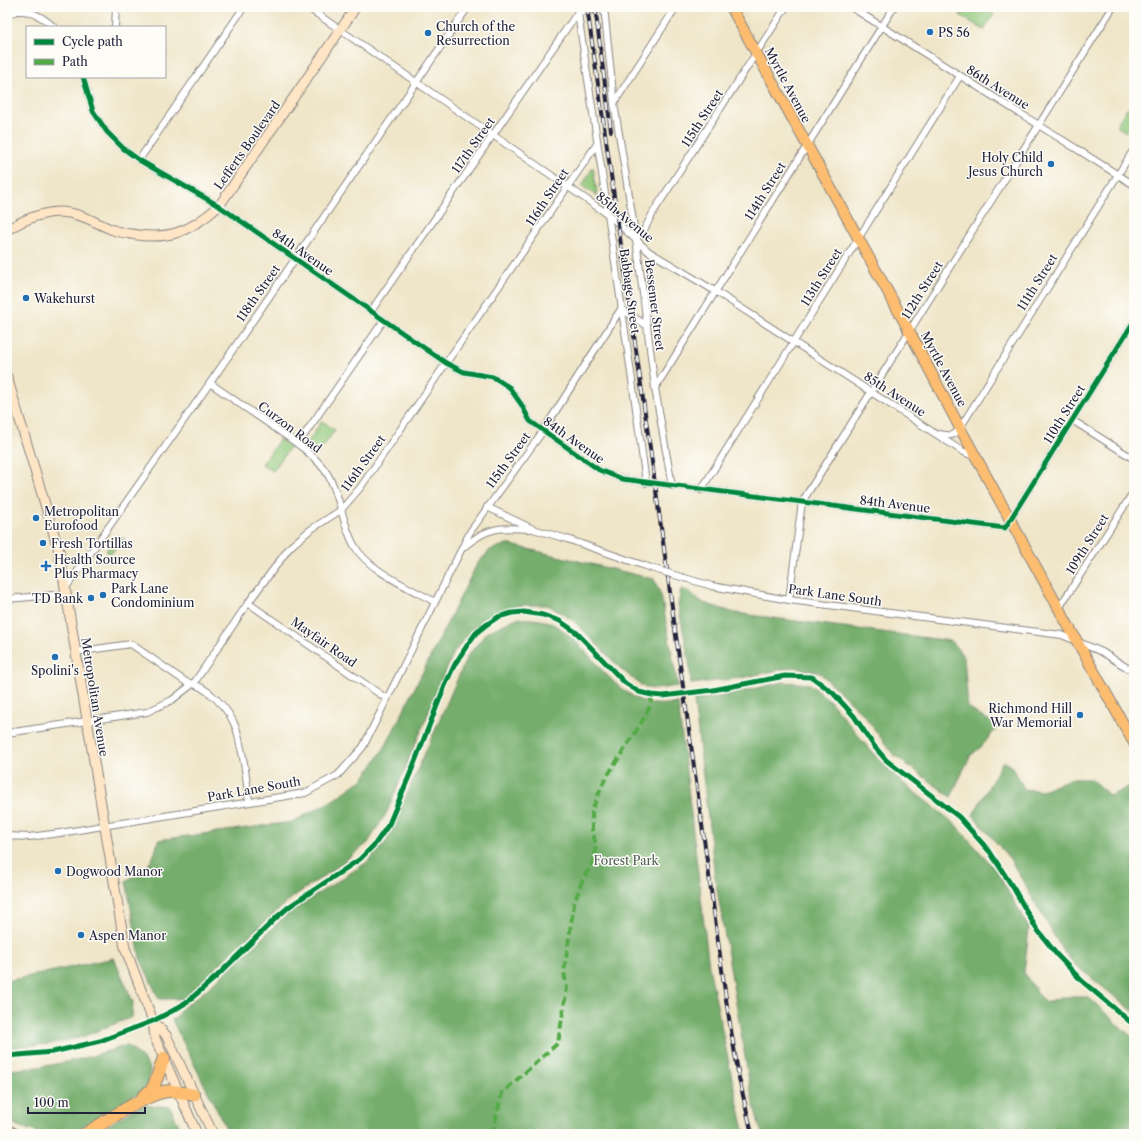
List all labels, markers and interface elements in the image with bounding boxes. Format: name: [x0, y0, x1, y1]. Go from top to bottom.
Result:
place label: Church of the Resurrection: [436, 19, 516, 48]
place label: PS 56: [938, 25, 970, 40]
legend: [26, 26, 166, 78]
marker: PS 56: [925, 27, 935, 37]
marker: Church of the Resurrection: [423, 28, 433, 38]
text: Cycle path: [62, 34, 123, 49]
street label: Myrtle Avenue: [762, 45, 814, 126]
text: Path: [62, 54, 88, 69]
street label: 86th Avenue: [964, 62, 1032, 112]
street label: 115th Street: [678, 86, 727, 150]
street label: Lefferts Boulevard: [211, 97, 284, 192]
street label: 117th Street: [448, 113, 498, 176]
place label: Holy Child Jesus Church: [966, 150, 1044, 179]
street label: 114th Street: [741, 158, 789, 223]
marker: Holy Child Jesus Church: [1046, 159, 1056, 169]
street label: 116th Street: [522, 165, 572, 229]
street label: 85th Avenue: [593, 189, 657, 246]
street label: 84th Avenue: [270, 225, 337, 279]
street label: 113th Street: [797, 245, 845, 309]
street label: Babbage Street: [617, 248, 643, 335]
street label: 111th Street: [1014, 250, 1061, 313]
street label: 112th Street: [898, 257, 946, 322]
street label: Bessemer Street: [642, 258, 668, 352]
street label: 118th Street: [233, 261, 284, 324]
place label: Wakehurst: [33, 291, 96, 306]
marker: Wakehurst: [21, 293, 31, 303]
street label: Myrtle Avenue: [918, 329, 970, 410]
street label: 85th Avenue: [861, 368, 929, 420]
street label: 110th Street: [1040, 381, 1088, 446]
street label: Curzon Road: [255, 398, 325, 456]
street label: 84th Avenue: [541, 413, 608, 467]
street label: 115th Street: [483, 428, 534, 491]
street label: 116th Street: [338, 431, 389, 494]
street label: 84th Avenue: [859, 492, 932, 516]
place label: Metropolitan Eurofood: [44, 504, 120, 533]
street label: 109th Street: [1062, 510, 1112, 577]
marker: Metropolitan Eurofood: [31, 513, 41, 523]
place label: Fresh Tortillas: [51, 536, 133, 551]
marker: Fresh Tortillas: [38, 538, 48, 548]
place label: Health Source Plus Pharmacy: [54, 552, 139, 581]
marker: Health Source Plus Pharmacy: [41, 561, 51, 571]
place label: Park Lane Condominium: [111, 581, 194, 610]
street label: Park Lane South: [787, 581, 883, 609]
marker: Park Lane Condominium: [98, 590, 108, 600]
place label: TD Bank: [32, 591, 84, 606]
marker: TD Bank: [86, 593, 96, 603]
street label: Mayfair Road: [288, 614, 360, 671]
street label: Metropolitan Avenue: [78, 636, 112, 758]
marker: Spolini's: [50, 652, 60, 662]
place label: Spolini's: [31, 663, 79, 678]
place label: Richmond Hill War Memorial: [988, 701, 1072, 730]
marker: Richmond Hill War Memorial: [1075, 710, 1085, 720]
street label: Park Lane South: [206, 773, 302, 805]
park label: Forest Park: [594, 853, 660, 868]
place label: Dogwood Manor: [66, 864, 163, 879]
marker: Dogwood Manor: [53, 866, 63, 876]
place label: Aspen Manor: [88, 928, 166, 943]
marker: Aspen Manor: [76, 930, 86, 940]
scale bar: [28, 1089, 145, 1115]
text: 100 m: [34, 1095, 69, 1110]

